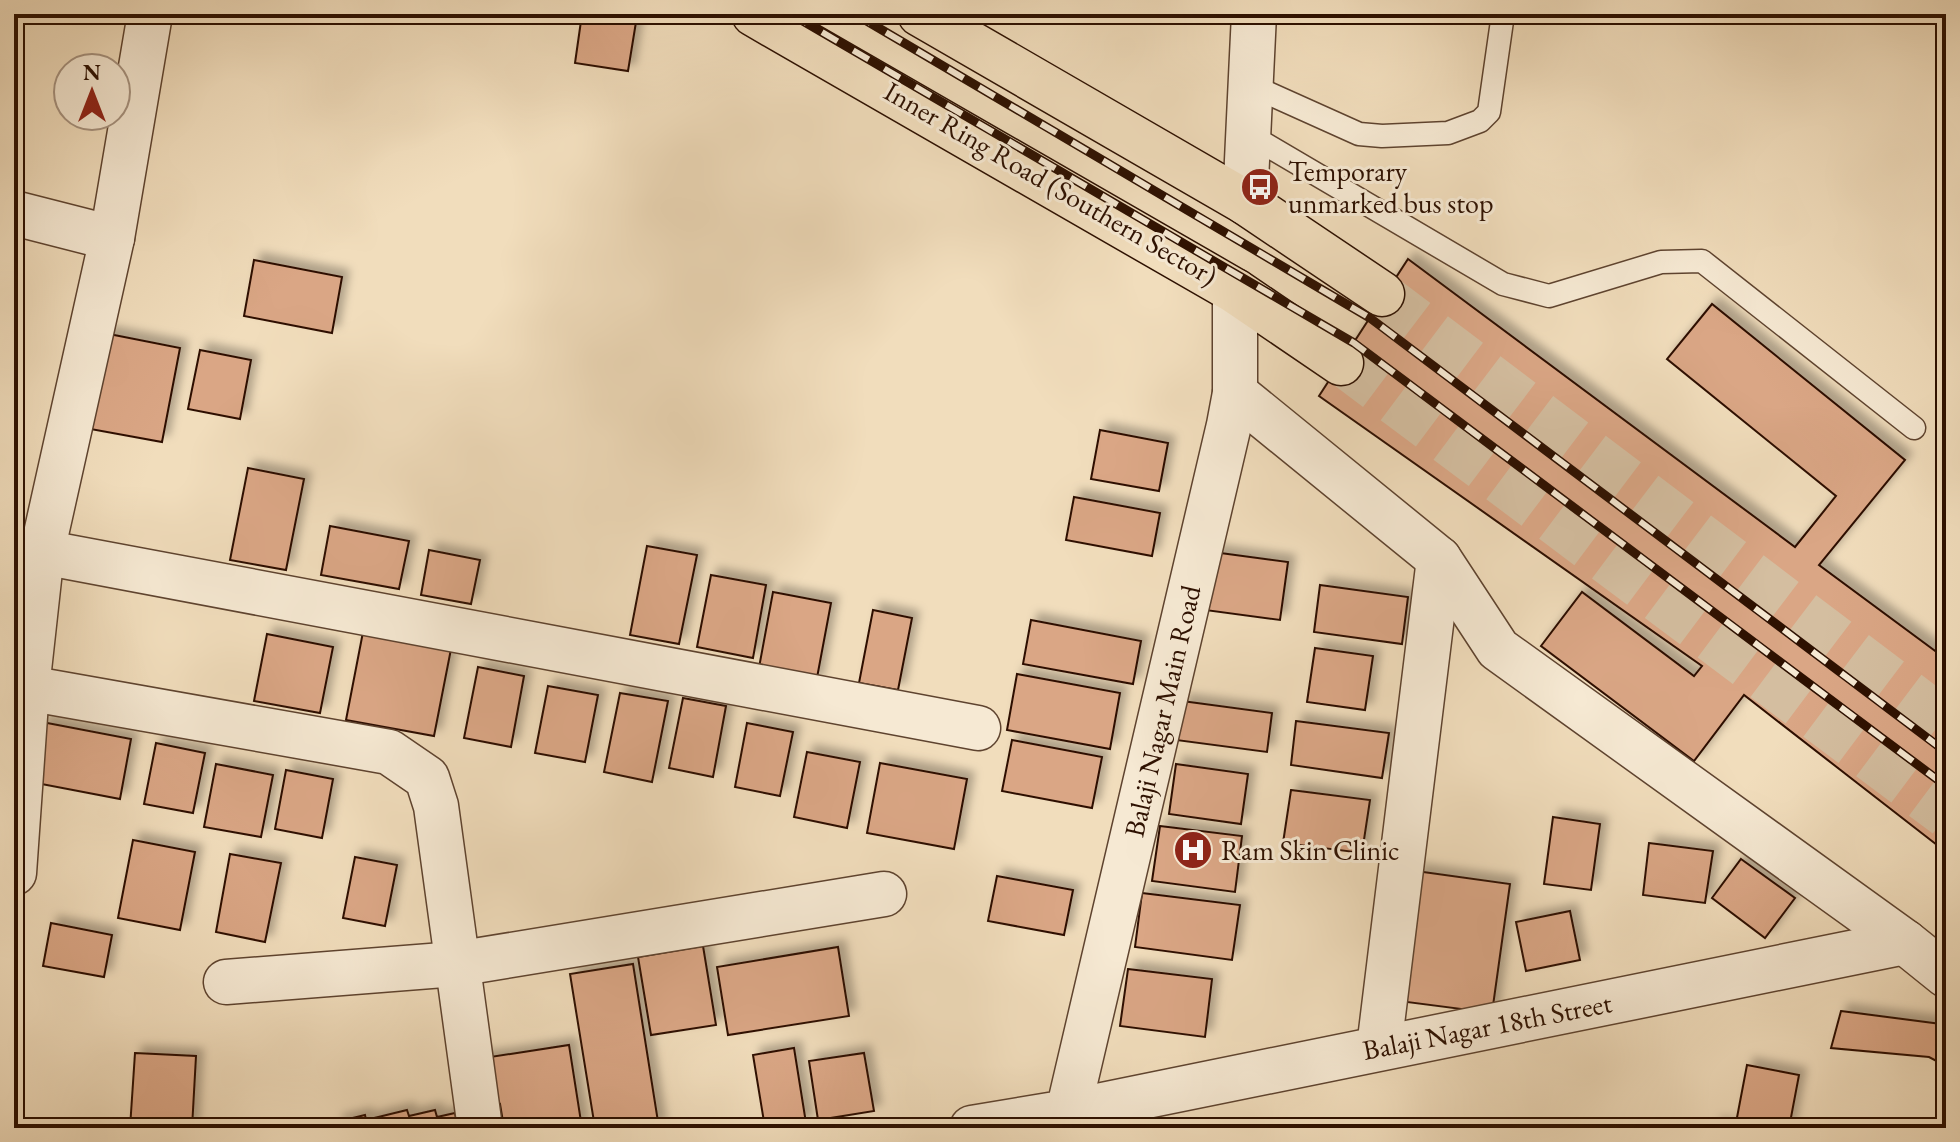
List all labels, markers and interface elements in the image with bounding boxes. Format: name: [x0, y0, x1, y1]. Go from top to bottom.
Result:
north arrow: [52, 52, 132, 132]
text: N: [83, 58, 101, 87]
street label: Inner Ring Road (Southern Sector): [878, 73, 1224, 293]
place label: Temporary unmarked bus stop: [1288, 153, 1493, 221]
bus stop icon: Temporary unmarked bus stop: [1239, 166, 1281, 208]
street label: Balaji Nagar Main Road: [1116, 581, 1209, 840]
hospital icon: Ram Skin Clinic: [1172, 829, 1214, 871]
place label: Ram Skin Clinic: [1221, 832, 1399, 868]
street label: Balaji Nagar 18th Street: [1359, 984, 1615, 1068]

